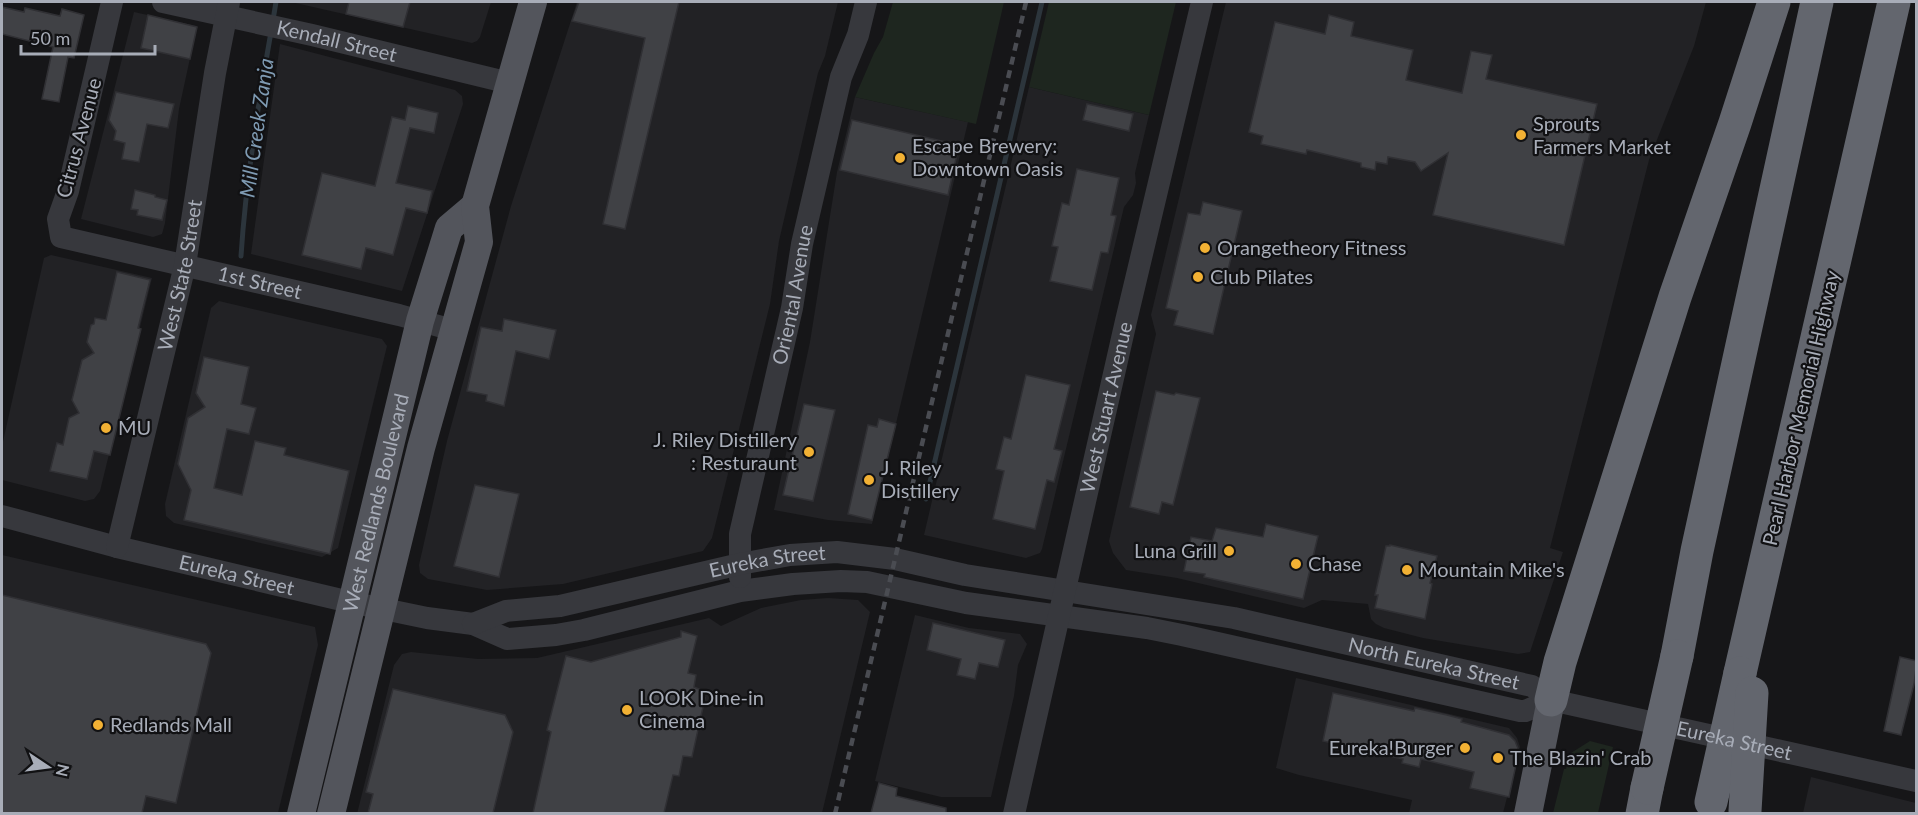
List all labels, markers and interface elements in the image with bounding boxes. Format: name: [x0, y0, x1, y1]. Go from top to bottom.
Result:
street label: Kendall Street: [275, 15, 399, 66]
scale bar: [21, 18, 154, 56]
text: 50 m: [30, 27, 70, 49]
water label: Mill Creek Zanja: [233, 56, 278, 199]
street label: Citrus Avenue: [51, 75, 106, 200]
place label: Sprouts Farmers Market: [1533, 111, 1671, 158]
marker: Sprouts Farmers Market: [1514, 128, 1528, 142]
place label: Escape Brewery: Downtown Oasis: [912, 133, 1063, 180]
marker: Escape Brewery: Downtown Oasis: [893, 151, 907, 165]
street label: West State Street: [152, 198, 206, 353]
street label: Oriental Avenue: [766, 222, 817, 367]
place label: Orangetheory Fitness: [1217, 235, 1407, 259]
marker: Orangetheory Fitness: [1198, 241, 1212, 255]
street label: 1st Street: [216, 261, 304, 303]
place label: Club Pilates: [1210, 264, 1313, 288]
street label: Pearl Harbor Memorial Highway: [1757, 267, 1844, 548]
marker: Club Pilates: [1191, 270, 1205, 284]
street label: West Stuart Avenue: [1074, 319, 1136, 495]
street label: West Redlands Boulevard: [337, 391, 413, 614]
place label: ḾU: [118, 415, 151, 439]
marker: ḾU: [99, 421, 113, 435]
place label: J. Riley Distillery : Resturaunt: [653, 427, 798, 474]
marker: J. Riley Distillery : Resturaunt: [802, 445, 816, 459]
place label: J. Riley Distillery: [881, 455, 960, 502]
marker: J. Riley Distillery: [862, 473, 876, 487]
place label: Luna Grill: [1134, 538, 1217, 562]
street label: Eureka Street: [707, 540, 826, 582]
marker: Luna Grill: [1222, 544, 1236, 558]
street label: Eureka Street: [177, 549, 297, 599]
place label: Chase: [1308, 551, 1362, 575]
marker: Chase: [1289, 557, 1303, 571]
place label: Mountain Mike's: [1419, 557, 1565, 581]
marker: Mountain Mike's: [1400, 563, 1414, 577]
street label: North Eureka Street: [1346, 631, 1522, 694]
place label: LOOK Dine-in Cinema: [639, 685, 764, 732]
marker: LOOK Dine-in Cinema: [620, 703, 634, 717]
place label: Redlands Mall: [110, 712, 232, 736]
street label: Eureka Street: [1674, 715, 1794, 764]
marker: Redlands Mall: [91, 718, 105, 732]
place label: Eureka!Burger: [1329, 735, 1454, 759]
north arrow: [18, 737, 78, 797]
marker: Eureka!Burger: [1458, 741, 1472, 755]
place label: The Blazin' Crab: [1510, 745, 1651, 769]
marker: The Blazin' Crab: [1491, 751, 1505, 765]
text: N: [52, 762, 74, 779]

